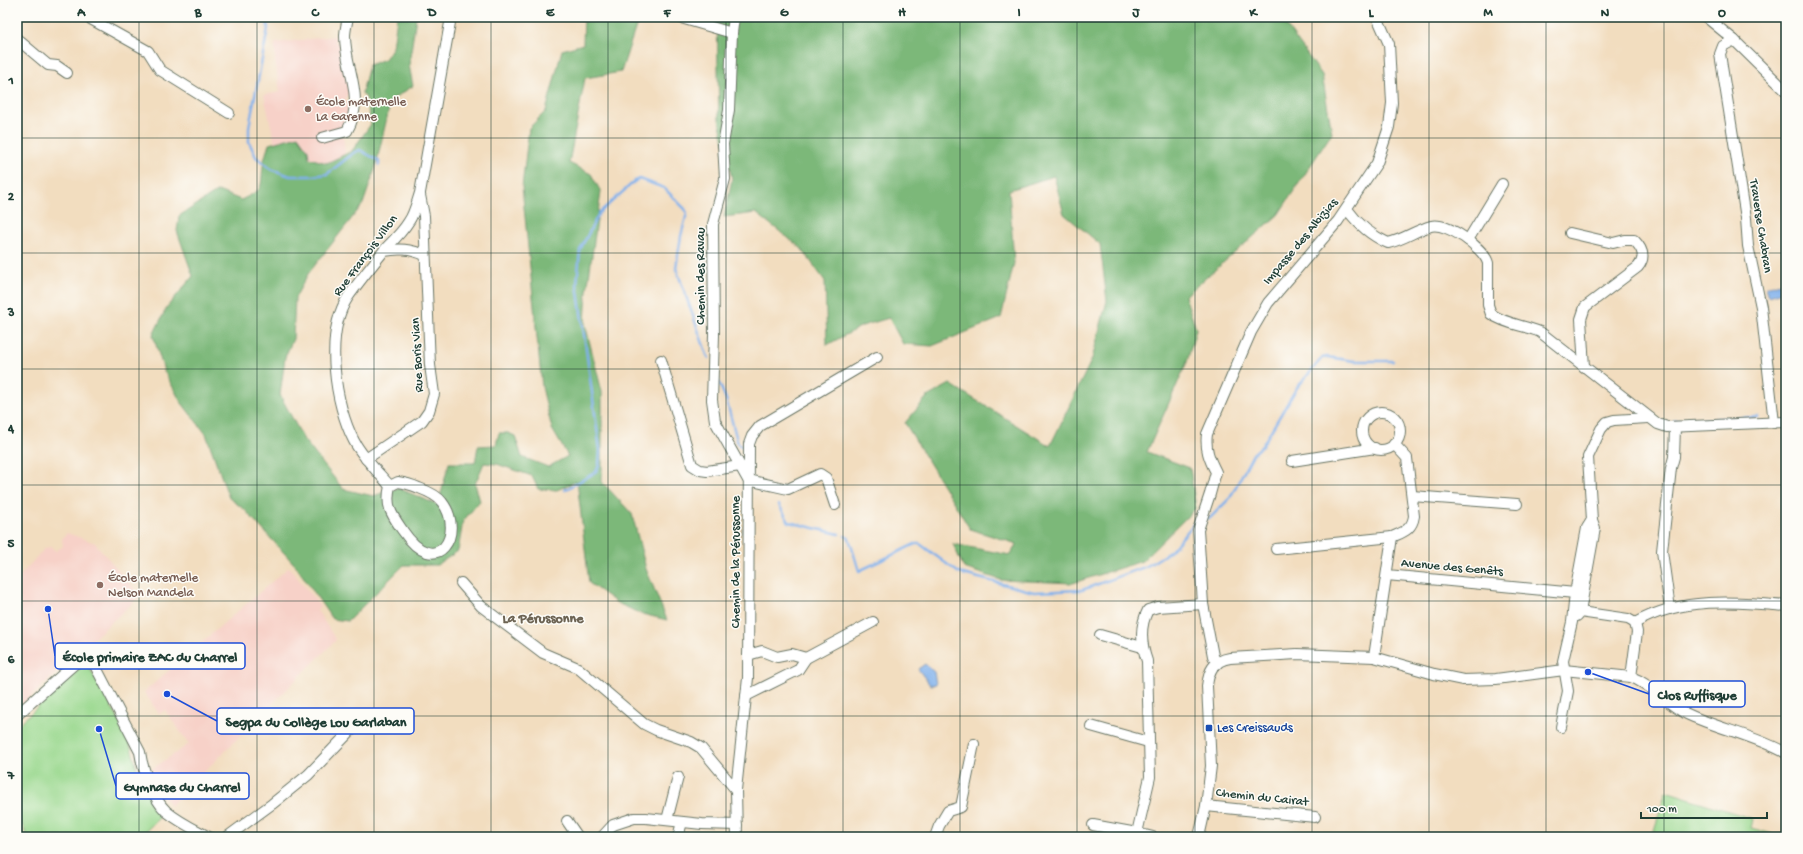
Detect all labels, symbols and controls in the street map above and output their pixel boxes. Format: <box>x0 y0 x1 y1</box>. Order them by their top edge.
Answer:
text: A <box>76 6 86 21</box>
text: B <box>194 6 203 21</box>
text: C <box>310 6 320 21</box>
text: D <box>427 6 437 21</box>
text: E <box>546 6 555 21</box>
text: F <box>663 6 672 21</box>
text: G <box>780 6 789 21</box>
text: H <box>898 6 906 21</box>
text: I <box>1017 6 1021 21</box>
text: J <box>1132 6 1141 21</box>
text: K <box>1248 6 1258 21</box>
text: L <box>1369 6 1375 21</box>
text: M <box>1483 6 1493 21</box>
text: N <box>1601 6 1610 21</box>
text: O <box>1718 6 1726 21</box>
text: 1 <box>7 74 14 89</box>
place label: École maternelle La Garenne <box>316 94 407 125</box>
marker: École maternelle La Garenne <box>303 104 313 114</box>
street label: Traverse Chabran <box>1745 177 1775 275</box>
text: 2 <box>8 190 15 205</box>
street label: Impasse des Albizias <box>1260 195 1342 288</box>
street label: Rue François Villon <box>331 212 402 300</box>
street label: Chemin des Ravau <box>694 227 709 325</box>
text: 3 <box>7 306 15 321</box>
street label: Rue Boris Vian <box>409 316 427 393</box>
text: 4 <box>7 422 15 437</box>
street label: Chemin de la Pérussonne <box>729 495 744 628</box>
text: 5 <box>8 537 15 552</box>
street label: Avenue des Genêts <box>1400 556 1505 580</box>
place label: École maternelle Nelson Mandela <box>108 570 199 601</box>
marker: École maternelle Nelson Mandela <box>95 580 105 590</box>
district label: La Pérussonne <box>503 611 584 628</box>
callout: École primaire ZAC du Charrel <box>55 643 245 669</box>
text: École primaire ZAC du Charrel <box>63 650 237 667</box>
text: 6 <box>8 653 15 668</box>
callout: Clos Ruffisque <box>1649 681 1745 707</box>
text: Clos Ruffisque <box>1656 688 1737 705</box>
callout: Segpa du Collège Lou Garlaban <box>217 708 414 734</box>
text: Segpa du Collège Lou Garlaban <box>225 715 407 732</box>
place label: Les Creissauds <box>1217 721 1294 736</box>
marker: Les Creissauds <box>1204 723 1214 733</box>
text: 7 <box>7 769 16 784</box>
callout: Gymnase du Charrel <box>116 773 249 799</box>
text: Gymnase du Charrel <box>124 780 240 797</box>
street label: Chemin du Cairat <box>1215 786 1311 810</box>
scale bar <box>1641 794 1767 820</box>
text: 100 m <box>1646 803 1677 817</box>

